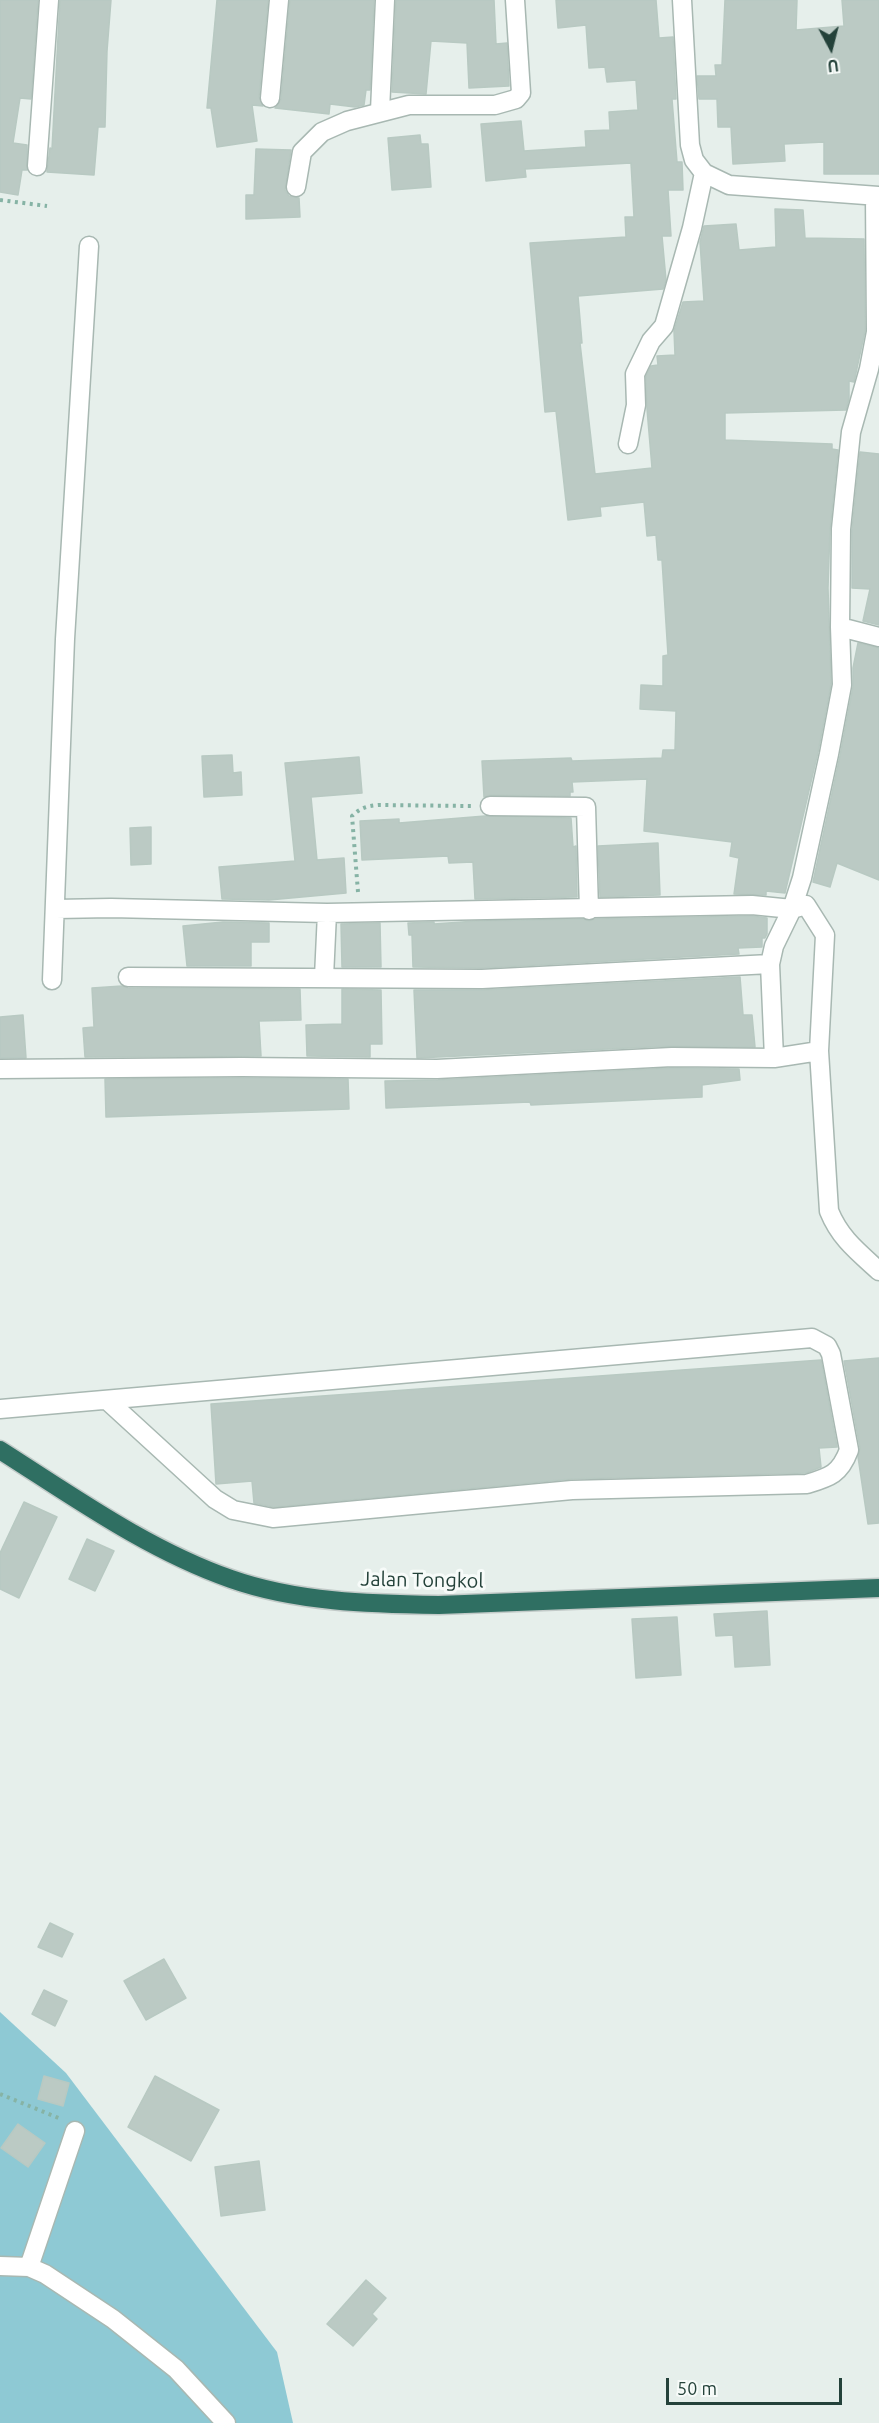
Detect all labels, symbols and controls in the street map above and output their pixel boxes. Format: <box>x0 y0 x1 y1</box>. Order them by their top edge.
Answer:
north arrow <box>801 18 861 78</box>
text: U <box>827 56 840 75</box>
street label: Jalan Tongkol <box>360 1567 484 1593</box>
scale bar <box>669 2366 844 2404</box>
text: 50 m <box>677 2378 717 2398</box>

